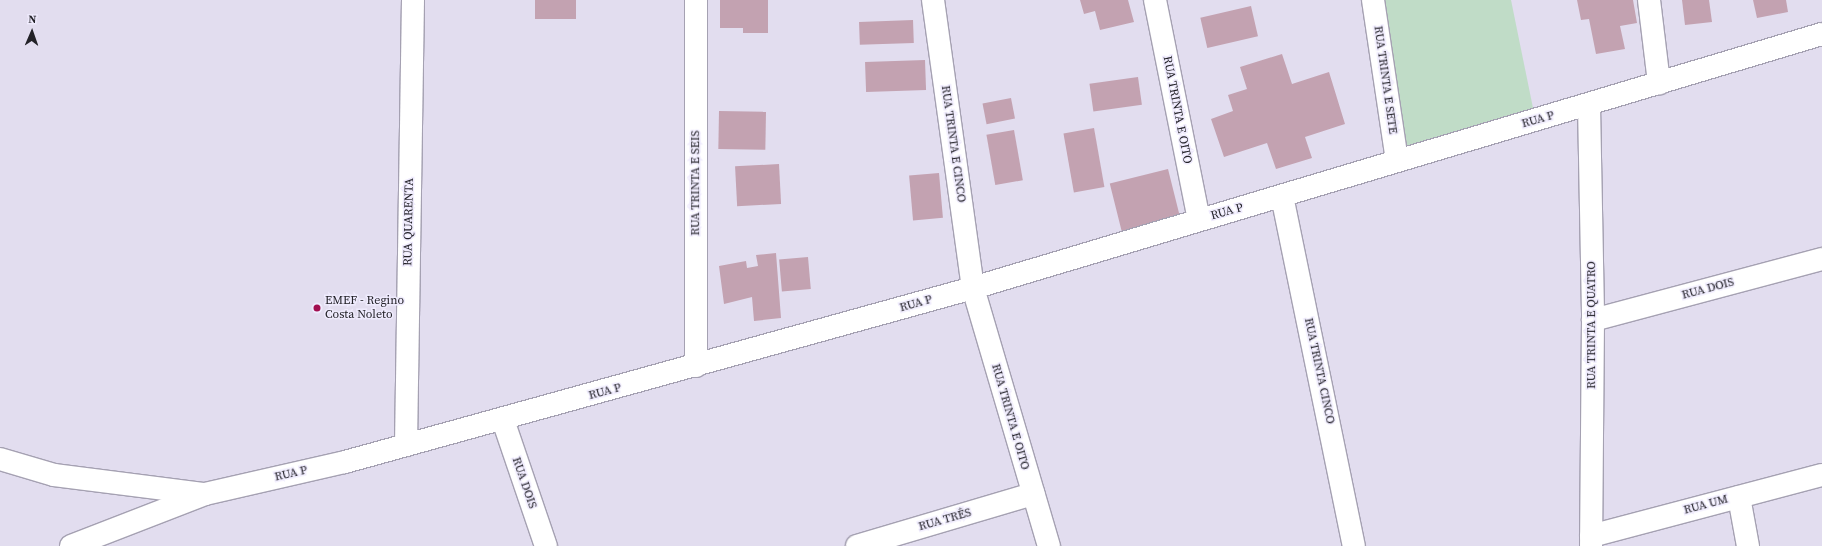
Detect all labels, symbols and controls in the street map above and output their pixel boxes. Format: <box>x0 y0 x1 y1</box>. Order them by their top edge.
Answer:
north arrow <box>12 12 52 52</box>
text: N <box>28 12 37 27</box>
street label: RUA TRINTA E SETE <box>1370 25 1400 135</box>
street label: RUA TRINTA E OITO <box>1159 55 1195 165</box>
street label: RUA TRINTA E CINCO <box>938 84 968 204</box>
street label: RUA P <box>1520 109 1556 131</box>
street label: RUA TRINTA E SEIS <box>689 130 703 236</box>
street label: RUA QUARENTA <box>401 178 417 266</box>
street label: RUA P <box>1209 201 1245 223</box>
street label: RUA TRINTA E QUATRO <box>1585 261 1599 389</box>
street label: RUA DOIS <box>1680 275 1736 303</box>
street label: RUA P <box>898 293 934 315</box>
place label: EMEF - Regino Costa Noleto <box>325 294 404 322</box>
marker: EMEF - Regino Costa Noleto <box>312 303 322 313</box>
street label: RUA TRINTA CINCO <box>1301 317 1337 425</box>
street label: RUA TRINTA E OITO <box>988 362 1032 472</box>
street label: RUA P <box>587 381 623 403</box>
street label: RUA DOIS <box>508 455 540 511</box>
street label: RUA P <box>273 463 309 485</box>
street label: RUA UM <box>1682 492 1730 518</box>
street label: RUA TRÊS <box>917 506 973 534</box>

